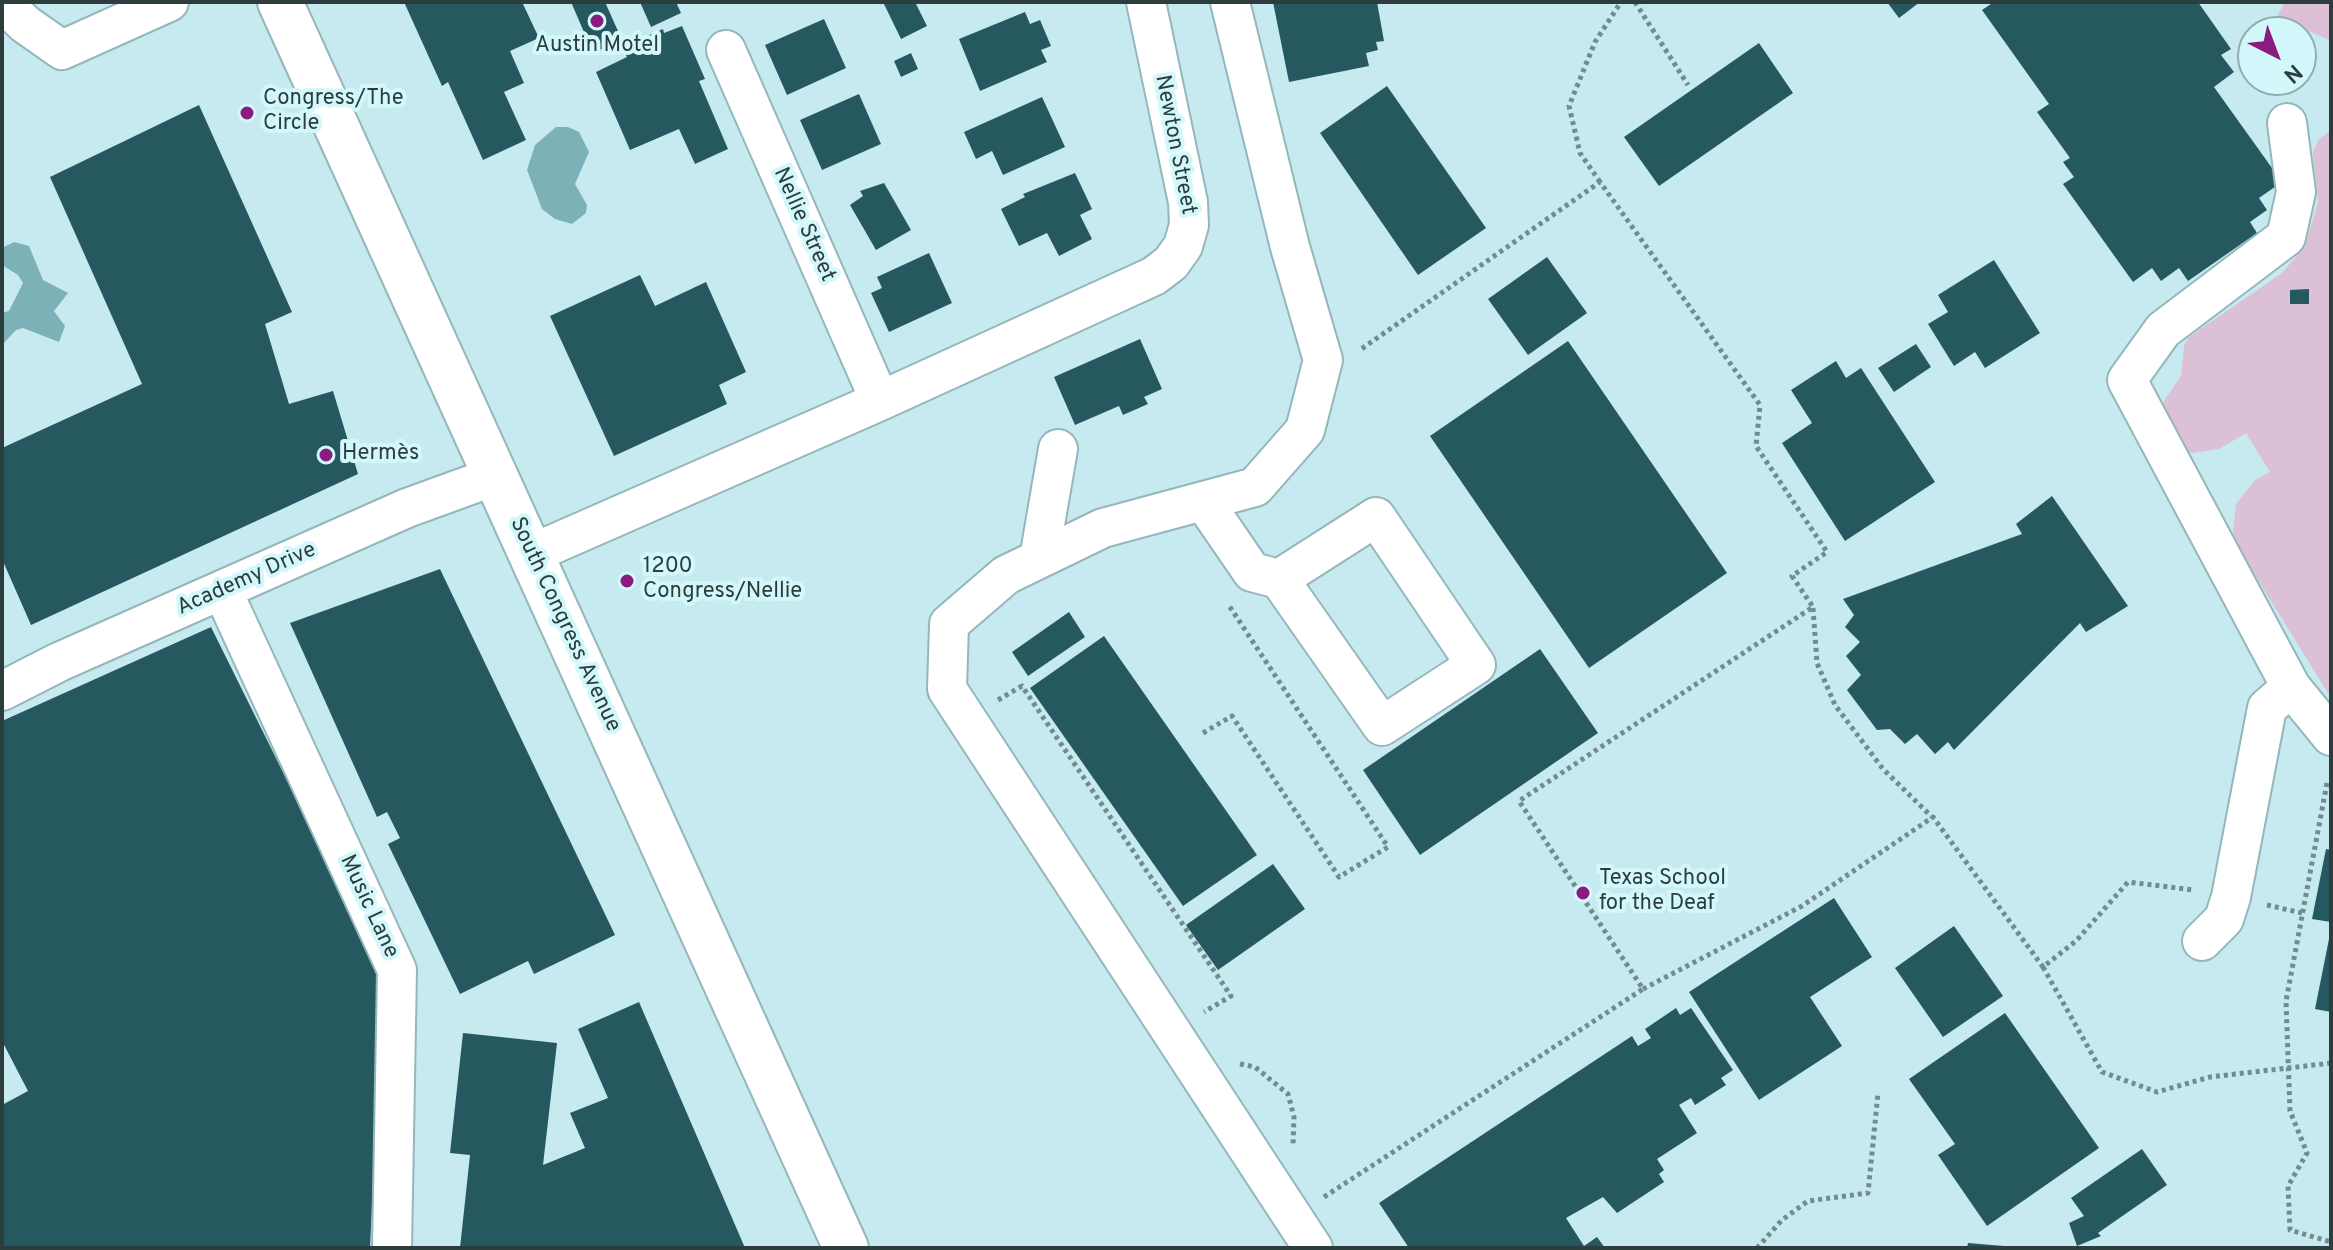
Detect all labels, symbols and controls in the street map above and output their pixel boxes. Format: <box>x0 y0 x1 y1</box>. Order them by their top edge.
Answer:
marker: Austin Motel <box>588 12 606 30</box>
north arrow <box>2237 16 2317 96</box>
place label: Austin Motel <box>535 34 659 60</box>
text: N <box>2277 57 2307 88</box>
street label: Newton Street <box>1148 73 1200 217</box>
place label: Congress/The Circle <box>263 87 404 138</box>
marker: Congress/The Circle <box>238 104 256 122</box>
street label: Nellie Street <box>766 164 840 286</box>
place label: Hermès <box>342 442 419 468</box>
marker: Hermès <box>317 446 335 464</box>
street label: South Congress Avenue <box>503 514 625 736</box>
street label: Academy Drive <box>173 538 321 622</box>
place label: 1200 Congress/Nellie <box>643 555 802 606</box>
marker: 1200 Congress/Nellie <box>618 572 636 590</box>
street label: Music Lane <box>333 851 403 963</box>
place label: Texas School for the Deaf <box>1599 867 1726 918</box>
marker: Texas School for the Deaf <box>1574 884 1592 902</box>

